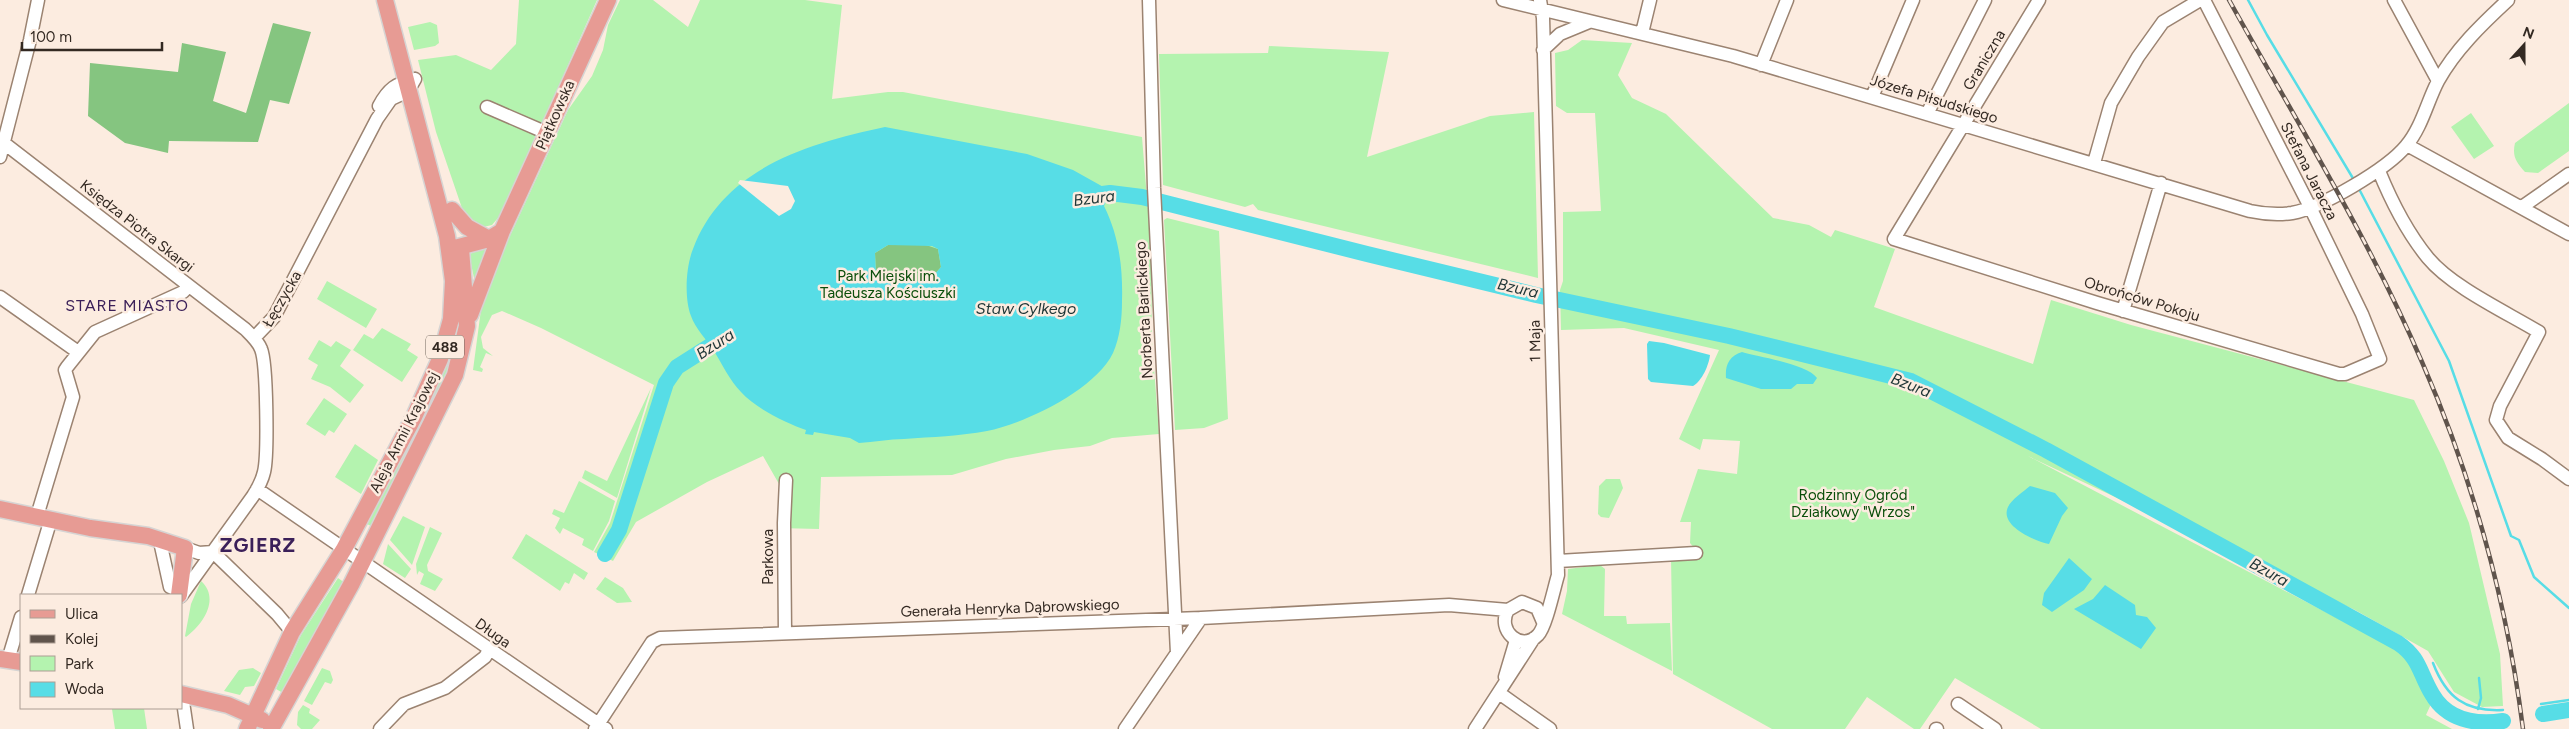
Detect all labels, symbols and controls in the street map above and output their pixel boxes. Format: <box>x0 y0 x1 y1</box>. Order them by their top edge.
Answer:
scale bar <box>22 20 162 52</box>
north arrow <box>2499 20 2549 70</box>
text: N <box>2520 23 2537 43</box>
street label: Graniczna <box>1959 26 2009 94</box>
text: 100 m <box>30 28 72 46</box>
street label: Józefa Piłsudskiego <box>1868 71 2000 127</box>
street label: Piątkowska <box>532 77 578 153</box>
street label: Stefana Jaracza <box>2277 119 2341 223</box>
street label: Księdza Piotra Skargi <box>76 176 198 276</box>
water label: Bzura <box>1072 186 1116 210</box>
street label: Norberta Barlickiego <box>1131 241 1157 379</box>
park label: Park Miejski im. Tadeusza Kościuszki <box>820 267 956 302</box>
street label: Łęczycka <box>259 268 305 330</box>
street label: Obrońców Pokoju <box>2082 273 2202 325</box>
water label: Bzura <box>1496 274 1540 302</box>
district label: STARE MIASTO <box>65 296 189 315</box>
water label: Staw Cylkego <box>976 299 1076 318</box>
street label: 1 Maja <box>1526 320 1544 362</box>
water label: Bzura <box>692 325 738 363</box>
road number: 488 <box>426 336 464 358</box>
street label: Aleja Armii Krajowej <box>366 368 442 496</box>
water label: Bzura <box>1888 369 1934 401</box>
park label: Rodzinny Ogród Działkowy "Wrzos" <box>1791 486 1915 521</box>
street label: Parkowa <box>759 529 777 585</box>
district label: ZGIERZ <box>220 533 296 557</box>
water label: Bzura <box>2246 554 2292 590</box>
legend <box>20 594 182 709</box>
street label: Generała Henryka Dąbrowskiego <box>900 595 1120 621</box>
text: Ulica <box>65 605 98 623</box>
street label: Długa <box>472 614 514 652</box>
text: Kolej <box>65 630 98 648</box>
text: Park <box>65 655 94 673</box>
text: Woda <box>65 680 104 698</box>

